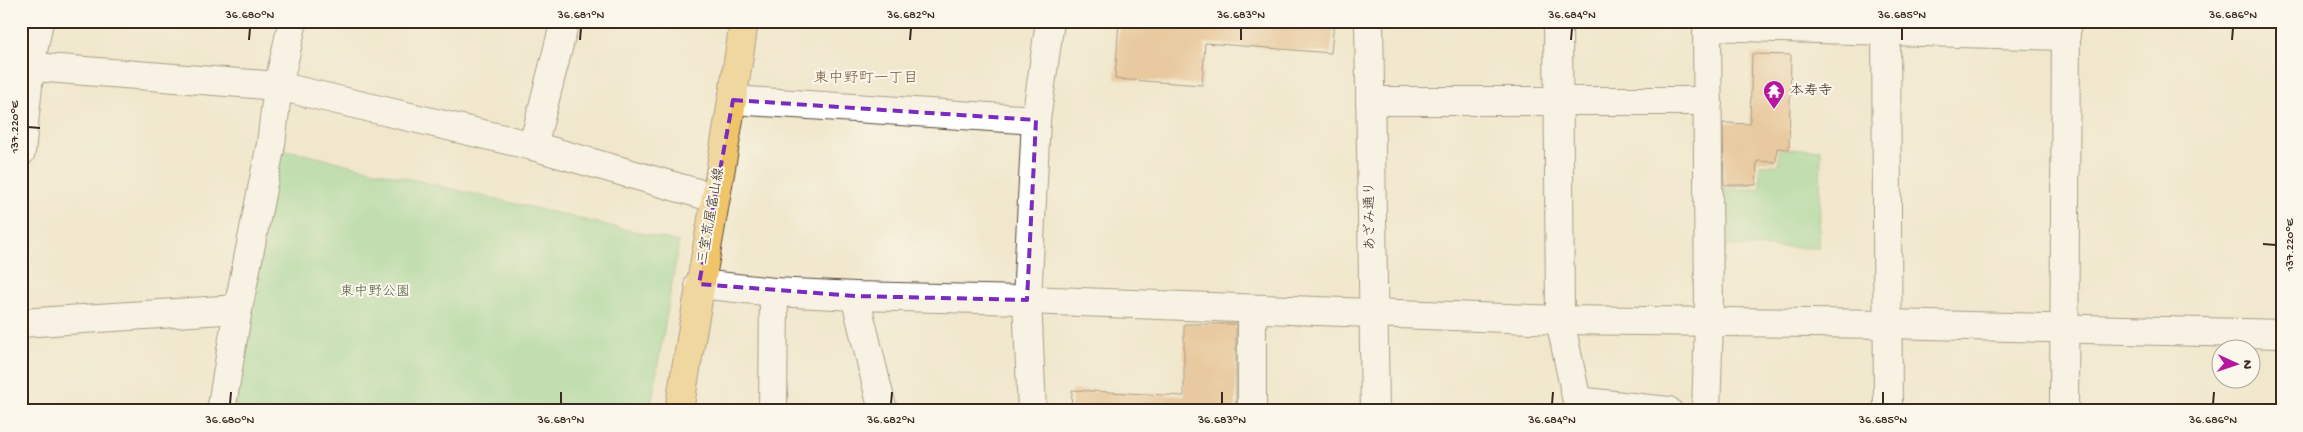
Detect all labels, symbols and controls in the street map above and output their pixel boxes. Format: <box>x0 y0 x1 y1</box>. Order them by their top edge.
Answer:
text: 36.680°N <box>225 9 275 23</box>
text: 36.681°N <box>557 9 605 23</box>
text: 36.682°N <box>886 9 935 23</box>
text: 36.683°N <box>1216 9 1265 23</box>
text: 36.684°N <box>1547 9 1596 23</box>
text: 36.685°N <box>1877 9 1926 23</box>
text: 36.686°N <box>2208 9 2257 23</box>
district label: 東中野町一丁目 <box>813 69 919 88</box>
temple icon: 本寿寺 <box>1762 79 1786 110</box>
place label: 本寿寺 <box>1790 83 1832 100</box>
text: 137.220°E <box>9 100 23 154</box>
street label: 三室荒屋富山線 <box>695 166 729 266</box>
street label: あざみ通り <box>1362 181 1380 251</box>
text: 137.220°E <box>2284 218 2298 272</box>
park label: 東中野公園 <box>340 284 410 301</box>
north arrow <box>2210 340 2260 390</box>
text: N <box>2238 360 2255 370</box>
text: 36.680°N <box>205 414 255 428</box>
text: 36.681°N <box>537 414 585 428</box>
text: 36.682°N <box>866 414 915 428</box>
text: 36.683°N <box>1197 414 1246 428</box>
text: 36.684°N <box>1527 414 1576 428</box>
text: 36.685°N <box>1858 414 1907 428</box>
text: 36.686°N <box>2188 414 2237 428</box>

